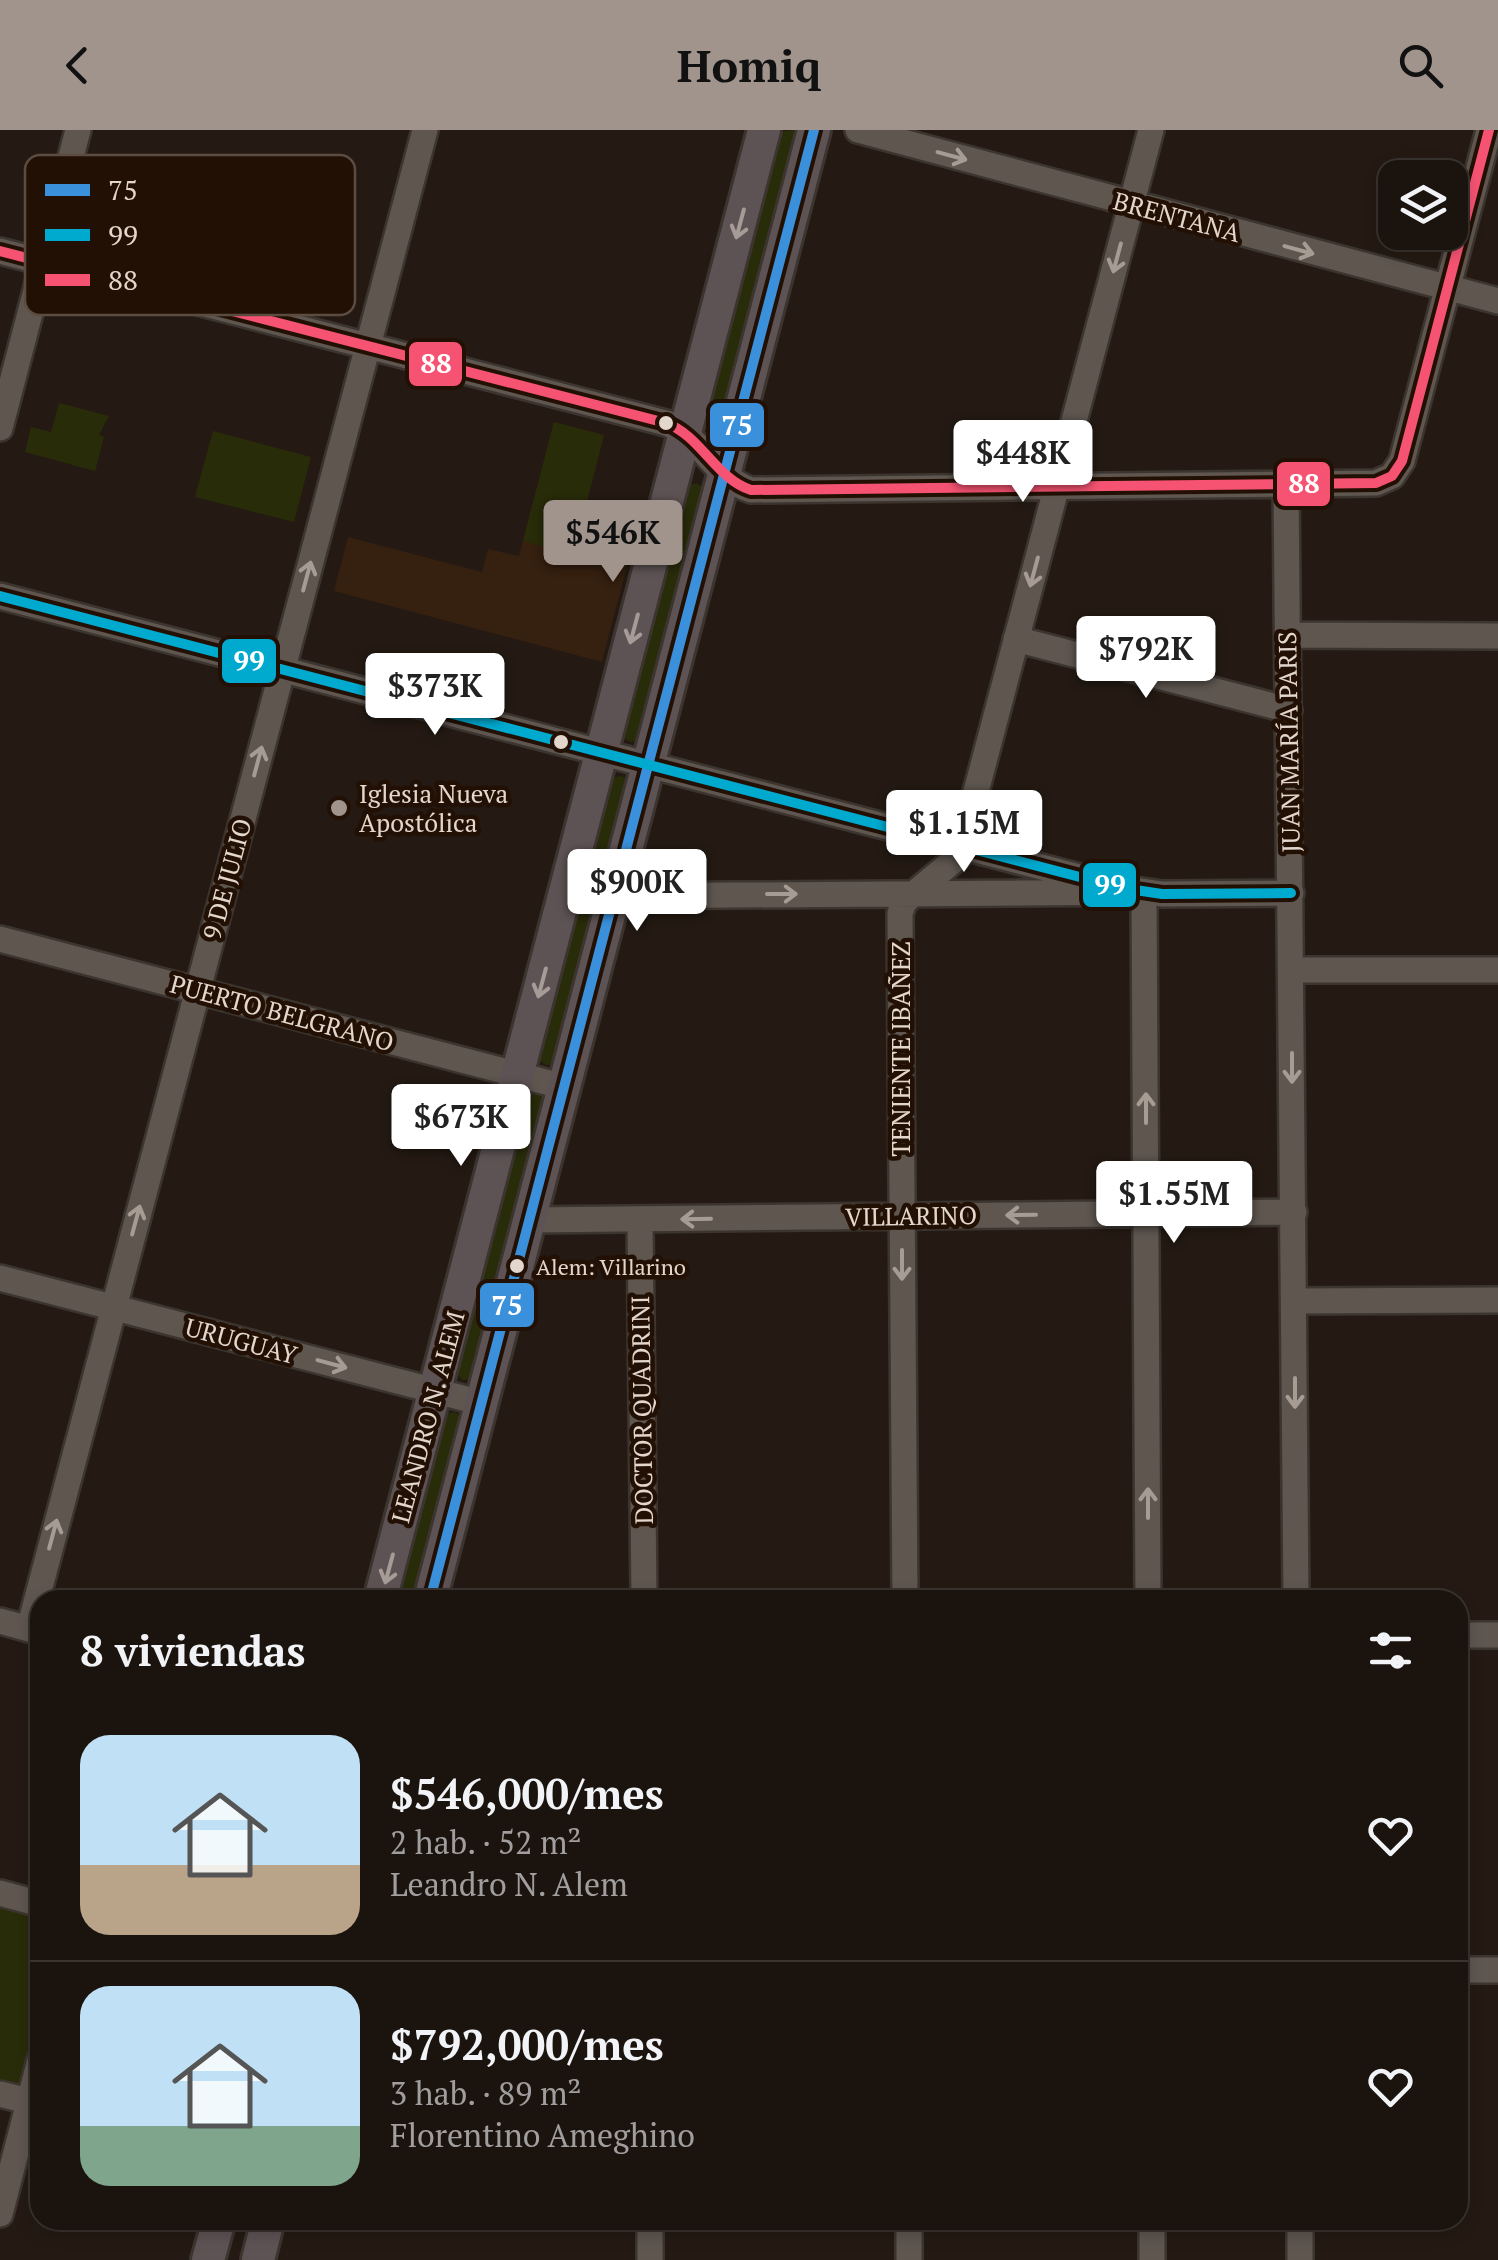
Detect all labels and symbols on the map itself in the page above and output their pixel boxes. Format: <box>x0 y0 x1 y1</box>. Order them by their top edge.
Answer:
one-way arrow <box>936 148 967 166</box>
legend <box>25 155 355 315</box>
text: 75 <box>108 171 138 208</box>
street label: BRENTANA <box>1110 184 1245 250</box>
one-way arrow <box>729 208 748 239</box>
text: 99 <box>108 216 138 253</box>
one-way arrow <box>1283 241 1314 260</box>
one-way arrow <box>1107 242 1126 273</box>
text: 88 <box>108 261 138 298</box>
line badge: 88 <box>407 340 464 388</box>
text: 88 <box>420 344 452 381</box>
line badge: 75 <box>708 401 766 449</box>
text: 75 <box>721 406 753 443</box>
unlabelled marker <box>656 413 676 433</box>
pin: $448K <box>953 420 1093 505</box>
line badge: 88 <box>1275 460 1332 508</box>
text: 88 <box>1288 464 1320 501</box>
pin: $546K <box>543 500 683 585</box>
one-way arrow <box>1023 556 1042 587</box>
one-way arrow <box>298 561 317 592</box>
one-way arrow <box>624 612 642 644</box>
pin: $792K <box>1076 616 1216 701</box>
street label: JUAN MARÍA PARIS <box>1270 631 1307 853</box>
line badge: 99 <box>220 637 278 685</box>
text: 99 <box>233 641 265 678</box>
pin: $373K <box>365 653 505 738</box>
unlabelled marker <box>551 732 571 752</box>
one-way arrow <box>249 746 268 777</box>
place label: Iglesia Nueva Apostólica <box>359 777 509 839</box>
pin: $1.15M <box>883 790 1045 875</box>
marker: Iglesia Nueva Apostólica <box>328 797 350 819</box>
street label: 9 DE JULIO <box>195 815 259 943</box>
pin: $900K <box>567 849 707 934</box>
line badge: 99 <box>1081 861 1138 909</box>
text: 99 <box>1094 865 1126 902</box>
one-way arrow <box>765 885 797 904</box>
street label: TENIENTE IBAÑEZ <box>884 941 917 1157</box>
street label: PUERTO BELGRANO <box>167 967 398 1058</box>
one-way arrow <box>531 967 550 998</box>
one-way arrow <box>1283 1051 1302 1083</box>
pin: $673K <box>391 1084 531 1169</box>
one-way arrow <box>1136 1092 1155 1124</box>
pin: $1.55M <box>1093 1161 1255 1246</box>
street label: VILLARINO <box>845 1198 977 1233</box>
one-way arrow <box>128 1205 147 1236</box>
one-way arrow <box>1006 1206 1038 1224</box>
one-way arrow <box>681 1209 713 1228</box>
one-way arrow <box>892 1248 912 1281</box>
place label: Alem: Villarino <box>536 1252 686 1281</box>
marker: Alem: Villarino <box>507 1256 527 1276</box>
line badge: 75 <box>478 1281 536 1329</box>
text: 75 <box>491 1286 523 1323</box>
street label: DOCTOR QUADRINI <box>623 1295 660 1525</box>
street label: LEANDRO N. ALEM <box>383 1307 472 1526</box>
street label: URUGUAY <box>182 1310 302 1371</box>
one-way arrow <box>315 1356 347 1375</box>
one-way arrow <box>1286 1376 1304 1408</box>
one-way arrow <box>1138 1487 1158 1520</box>
one-way arrow <box>45 1519 64 1550</box>
one-way arrow <box>378 1553 397 1584</box>

